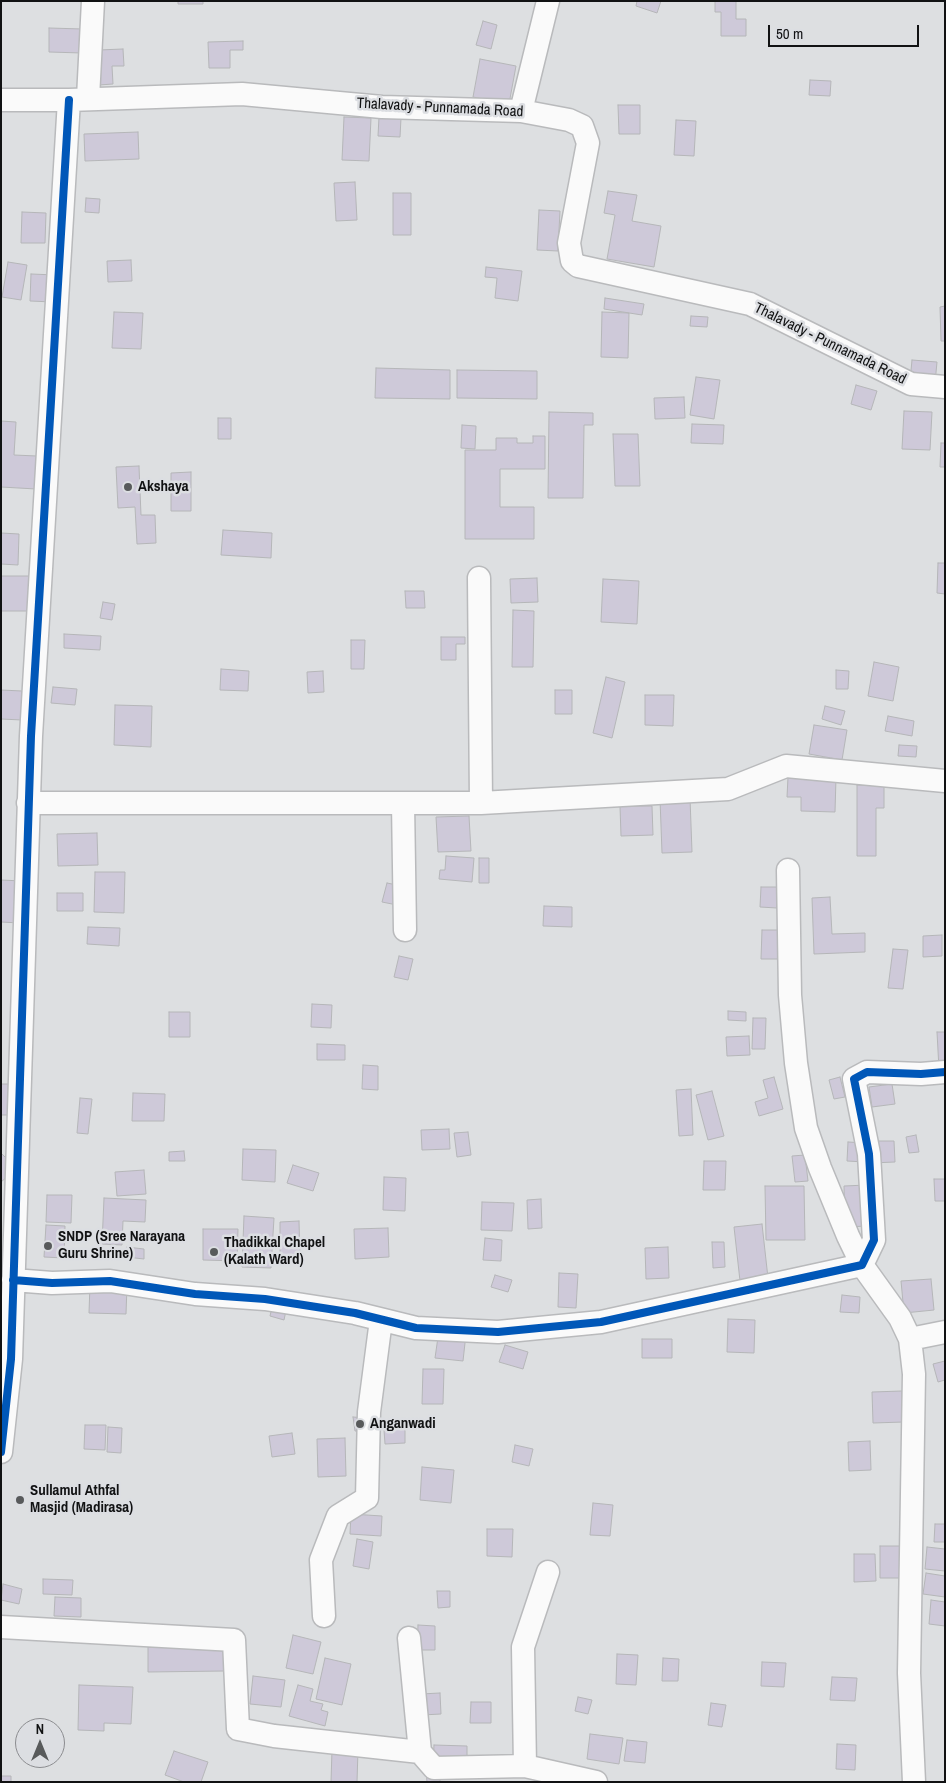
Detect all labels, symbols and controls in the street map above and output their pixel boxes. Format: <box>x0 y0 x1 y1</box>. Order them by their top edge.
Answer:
scale bar <box>771 15 922 47</box>
text: 50 m <box>776 23 803 44</box>
street label: Thalavady - Punnamada Road <box>356 95 524 121</box>
street label: Thalavady - Punnamada Road <box>751 299 909 389</box>
place label: Akshaya <box>138 478 189 496</box>
marker: Akshaya <box>122 481 134 493</box>
place label: SNDP (Sree Narayana Guru Shrine) <box>58 1228 185 1263</box>
place label: Thadikkal Chapel (Kalath Ward) <box>224 1234 325 1269</box>
marker: SNDP (Sree Narayana Guru Shrine) <box>42 1240 54 1252</box>
marker: Thadikkal Chapel (Kalath Ward) <box>208 1246 220 1258</box>
place label: Anganwadi <box>370 1415 436 1433</box>
marker: Anganwadi <box>354 1418 366 1430</box>
place label: Sullamul Athfal Masjid (Madirasa) <box>30 1482 133 1517</box>
marker: Sullamul Athfal Masjid (Madirasa) <box>14 1494 26 1506</box>
north arrow <box>15 1718 65 1768</box>
text: N <box>36 1720 44 1738</box>

